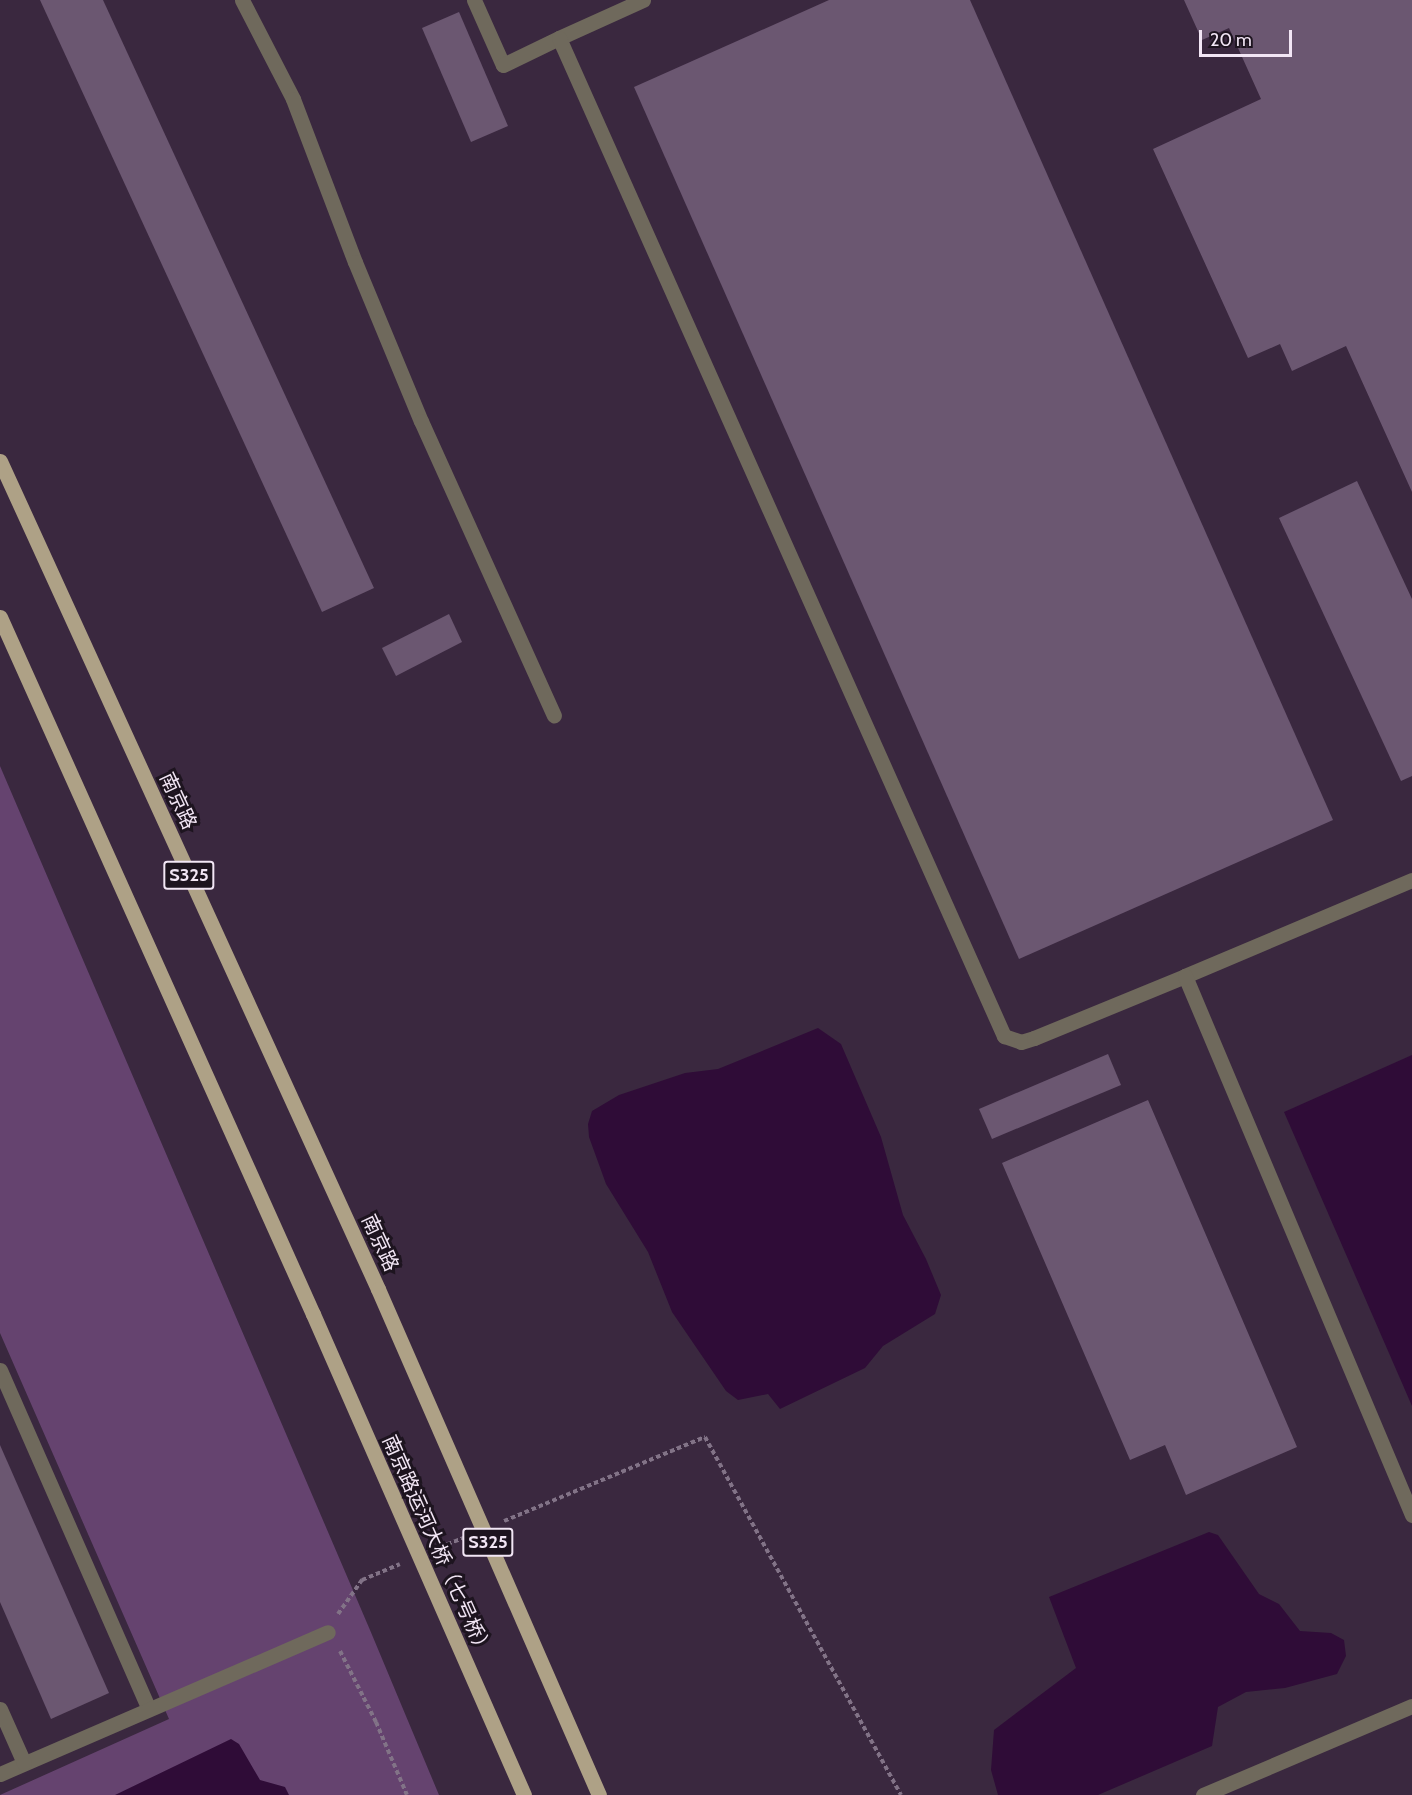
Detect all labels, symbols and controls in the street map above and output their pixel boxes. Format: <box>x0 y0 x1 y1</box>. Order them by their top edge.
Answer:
scale bar <box>1202 18 1295 56</box>
text: 20 m <box>1210 29 1252 51</box>
street label: 南京路 <box>154 769 202 833</box>
road number: S325 <box>162 860 216 890</box>
street label: 南京路 <box>356 1211 404 1275</box>
street label: 南京路运河大桥（七号桥） <box>377 1431 497 1661</box>
road number: S325 <box>461 1527 515 1557</box>

